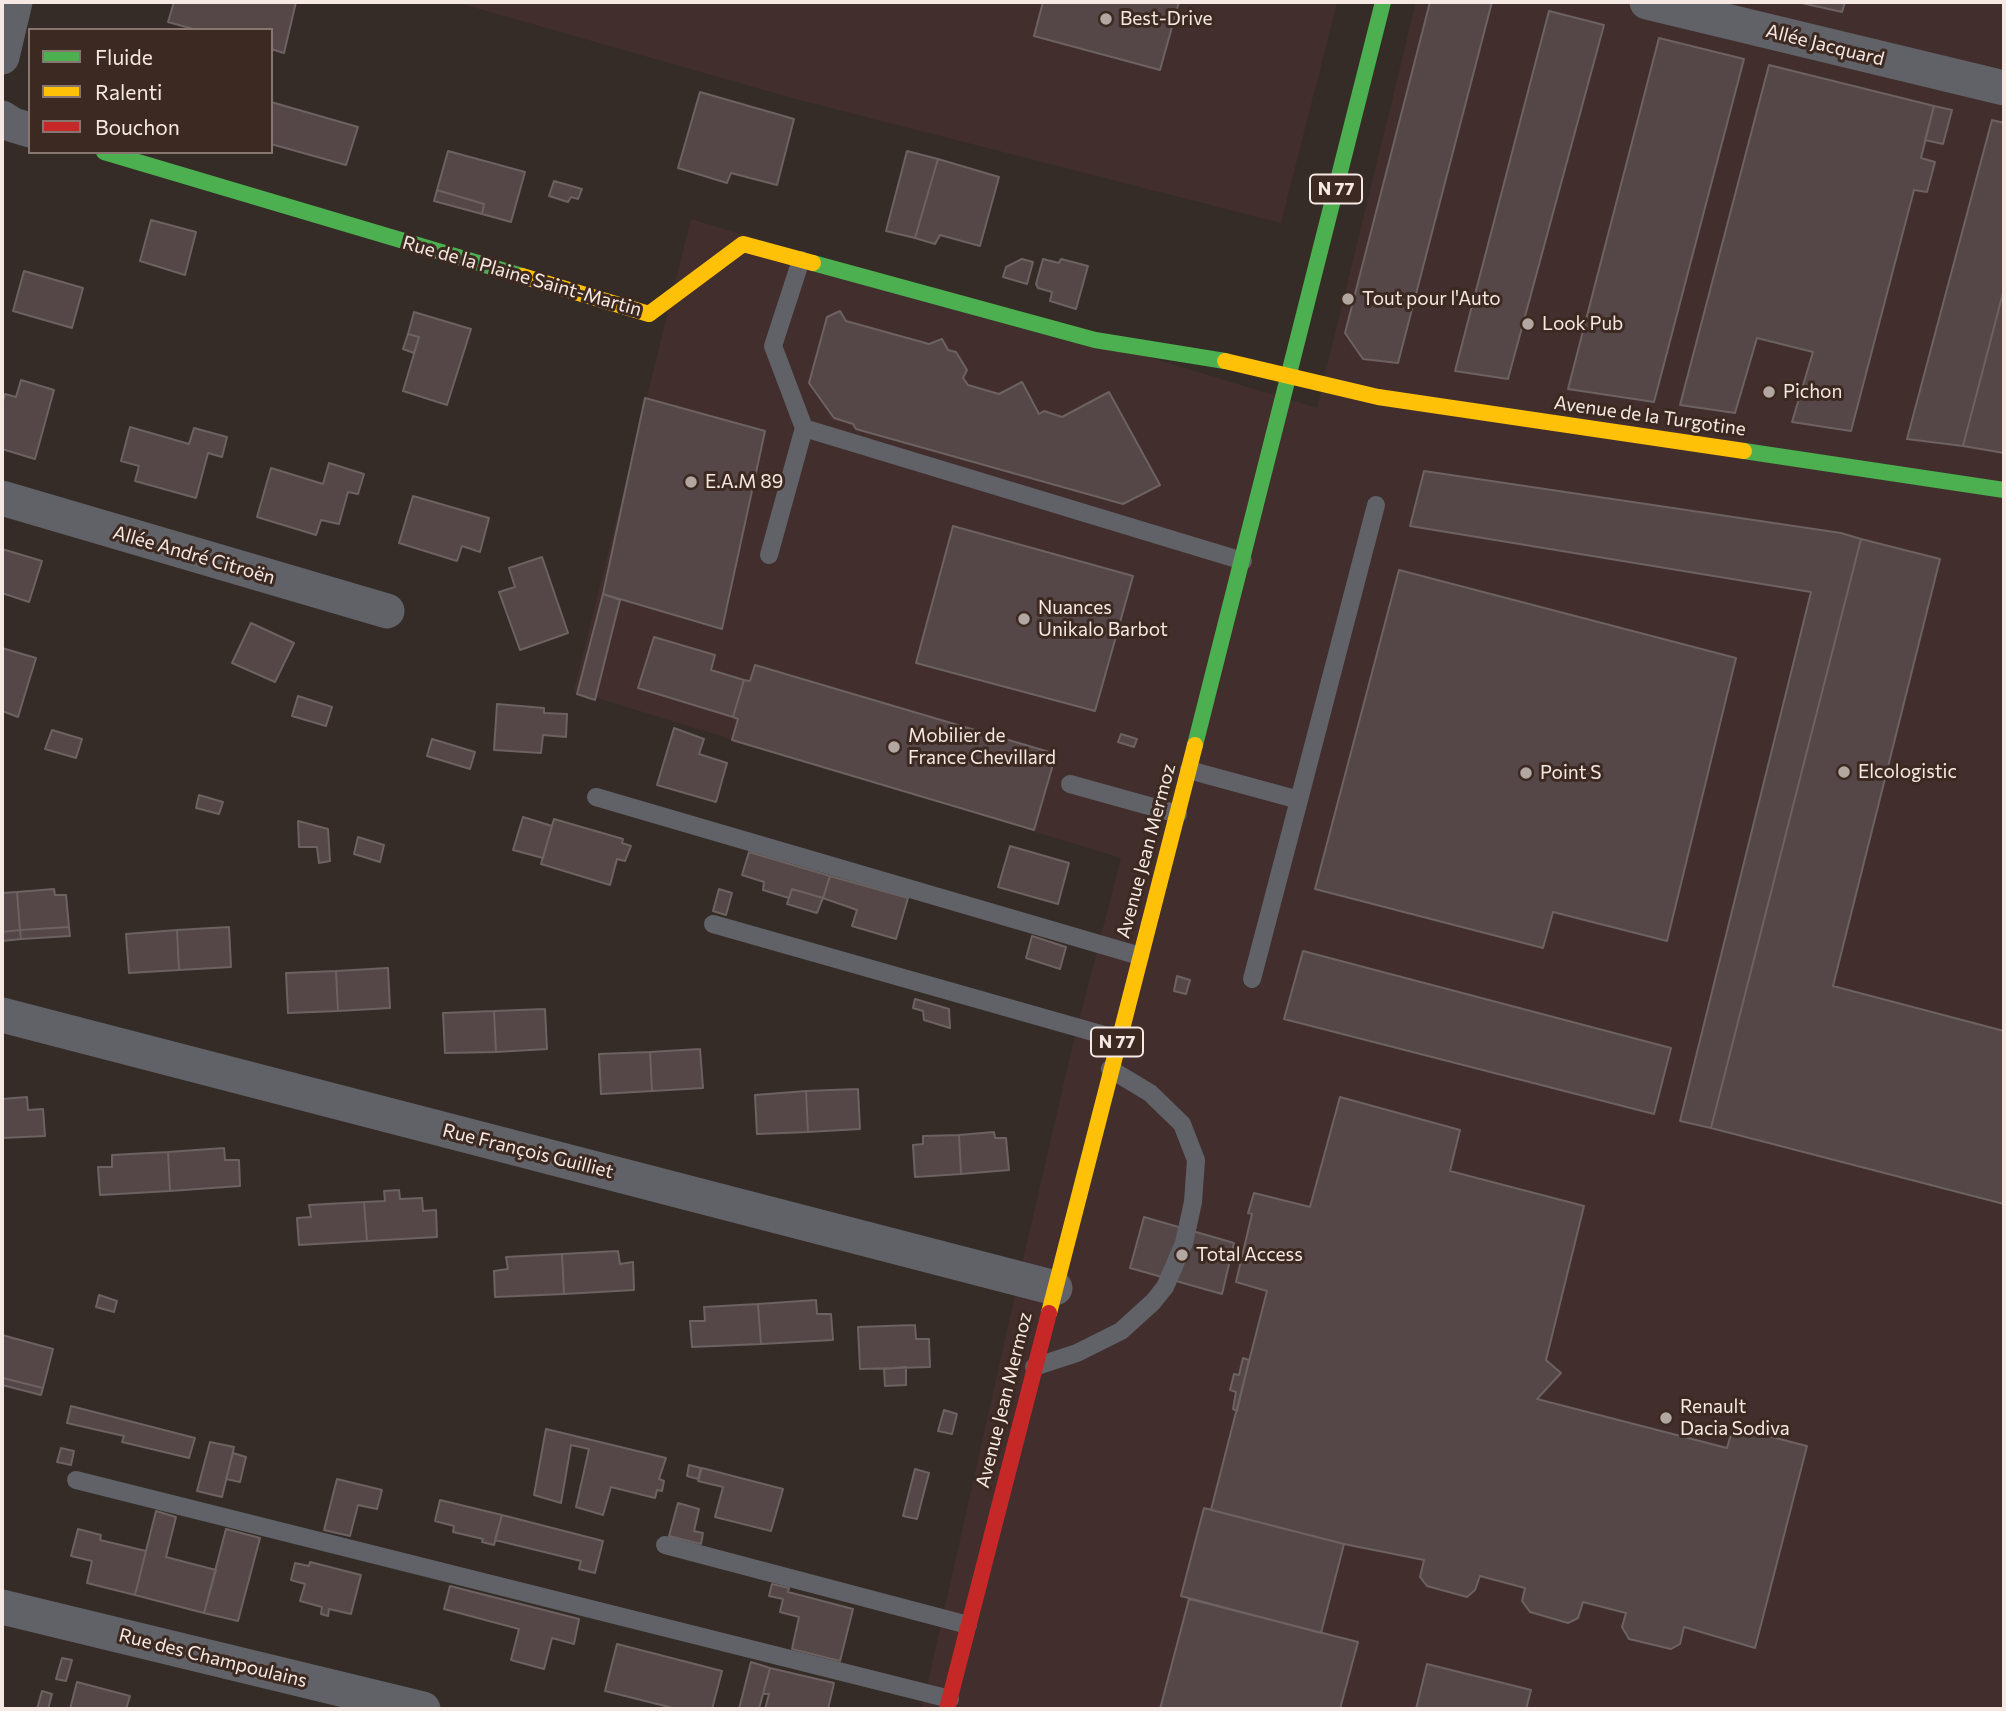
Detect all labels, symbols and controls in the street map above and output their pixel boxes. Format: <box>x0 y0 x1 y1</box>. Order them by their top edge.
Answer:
place label: Best-Drive <box>1120 8 1213 30</box>
marker: Best-Drive <box>1098 11 1114 27</box>
street label: Allée Jacquard <box>1763 19 1887 71</box>
legend <box>28 28 273 154</box>
text: Fluide <box>95 44 153 69</box>
text: Ralenti <box>95 79 162 104</box>
text: Bouchon <box>95 114 180 139</box>
road number: N 77 <box>1310 174 1362 204</box>
street label: Rue de la Plaine Saint-Martin <box>400 231 644 321</box>
place label: Tout pour l'Auto <box>1362 288 1501 310</box>
marker: Tout pour l'Auto <box>1340 291 1356 307</box>
place label: Look Pub <box>1542 313 1623 335</box>
marker: Look Pub <box>1520 316 1536 332</box>
place label: Pichon <box>1783 381 1842 403</box>
marker: Pichon <box>1761 384 1777 400</box>
street label: Avenue de la Turgotine <box>1553 391 1747 441</box>
place label: E.A.M 89 <box>705 471 783 493</box>
marker: E.A.M 89 <box>683 474 699 490</box>
street label: Allée André Citroën <box>110 521 278 589</box>
place label: Nuances Unikalo Barbot <box>1038 597 1168 641</box>
marker: Nuances Unikalo Barbot <box>1016 611 1032 627</box>
place label: Mobilier de France Chevillard <box>908 725 1056 769</box>
marker: Mobilier de France Chevillard <box>886 739 902 755</box>
street label: Avenue Jean Mermoz <box>1112 761 1180 941</box>
place label: Elcologistic <box>1858 761 1957 783</box>
place label: Point S <box>1540 762 1601 784</box>
marker: Elcologistic <box>1836 764 1852 780</box>
marker: Point S <box>1518 765 1534 781</box>
road number: N 77 <box>1091 1028 1143 1056</box>
street label: Rue François Guilliet <box>440 1119 616 1183</box>
place label: Total Access <box>1196 1244 1303 1266</box>
marker: Total Access <box>1174 1247 1190 1263</box>
street label: Avenue Jean Mermoz <box>971 1310 1037 1490</box>
place label: Renault Dacia Sodiva <box>1680 1396 1790 1440</box>
marker: Renault Dacia Sodiva <box>1658 1410 1674 1426</box>
street label: Rue des Champoulains <box>117 1624 309 1692</box>

